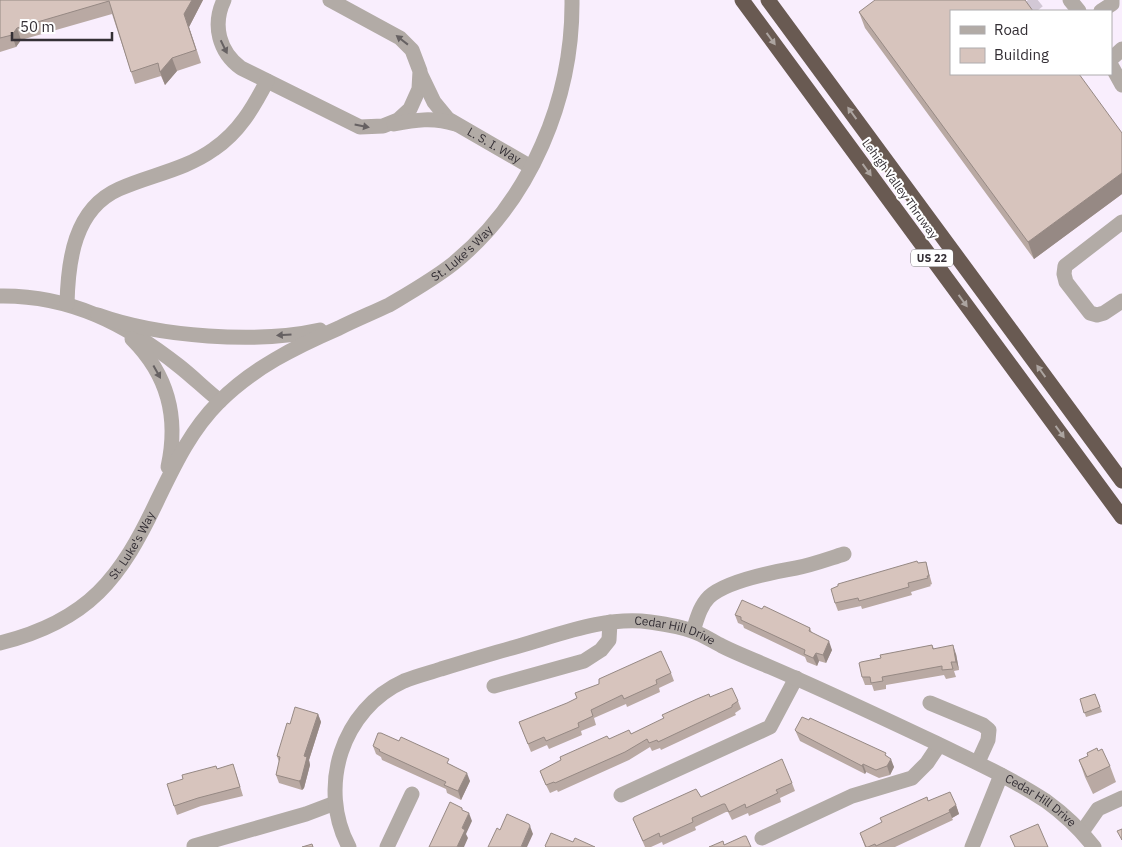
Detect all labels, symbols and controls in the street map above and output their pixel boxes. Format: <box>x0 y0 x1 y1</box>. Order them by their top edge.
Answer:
scale bar <box>12 10 112 42</box>
legend <box>950 10 1112 75</box>
text: 50 m <box>20 17 55 36</box>
text: Road <box>994 20 1029 39</box>
one-way arrow <box>766 32 776 46</box>
one-way arrow <box>396 35 409 46</box>
one-way arrow <box>220 40 228 54</box>
text: Building <box>994 45 1049 64</box>
one-way arrow <box>847 106 857 120</box>
one-way arrow <box>354 123 370 131</box>
street label: L. S. I. Way <box>465 124 524 166</box>
street label: Lehigh Valley Thruway <box>859 136 942 242</box>
one-way arrow <box>862 163 872 177</box>
street label: St. Luke's Way <box>428 222 495 284</box>
road number: US 22 <box>911 250 953 266</box>
one-way arrow <box>958 294 969 307</box>
one-way arrow <box>275 332 291 340</box>
one-way arrow <box>1036 364 1046 378</box>
one-way arrow <box>153 366 162 379</box>
one-way arrow <box>1054 425 1065 438</box>
street label: St. Luke's Way <box>105 509 158 582</box>
street label: Cedar Hill Drive <box>634 613 719 648</box>
street label: Cedar Hill Drive <box>1002 770 1080 830</box>

